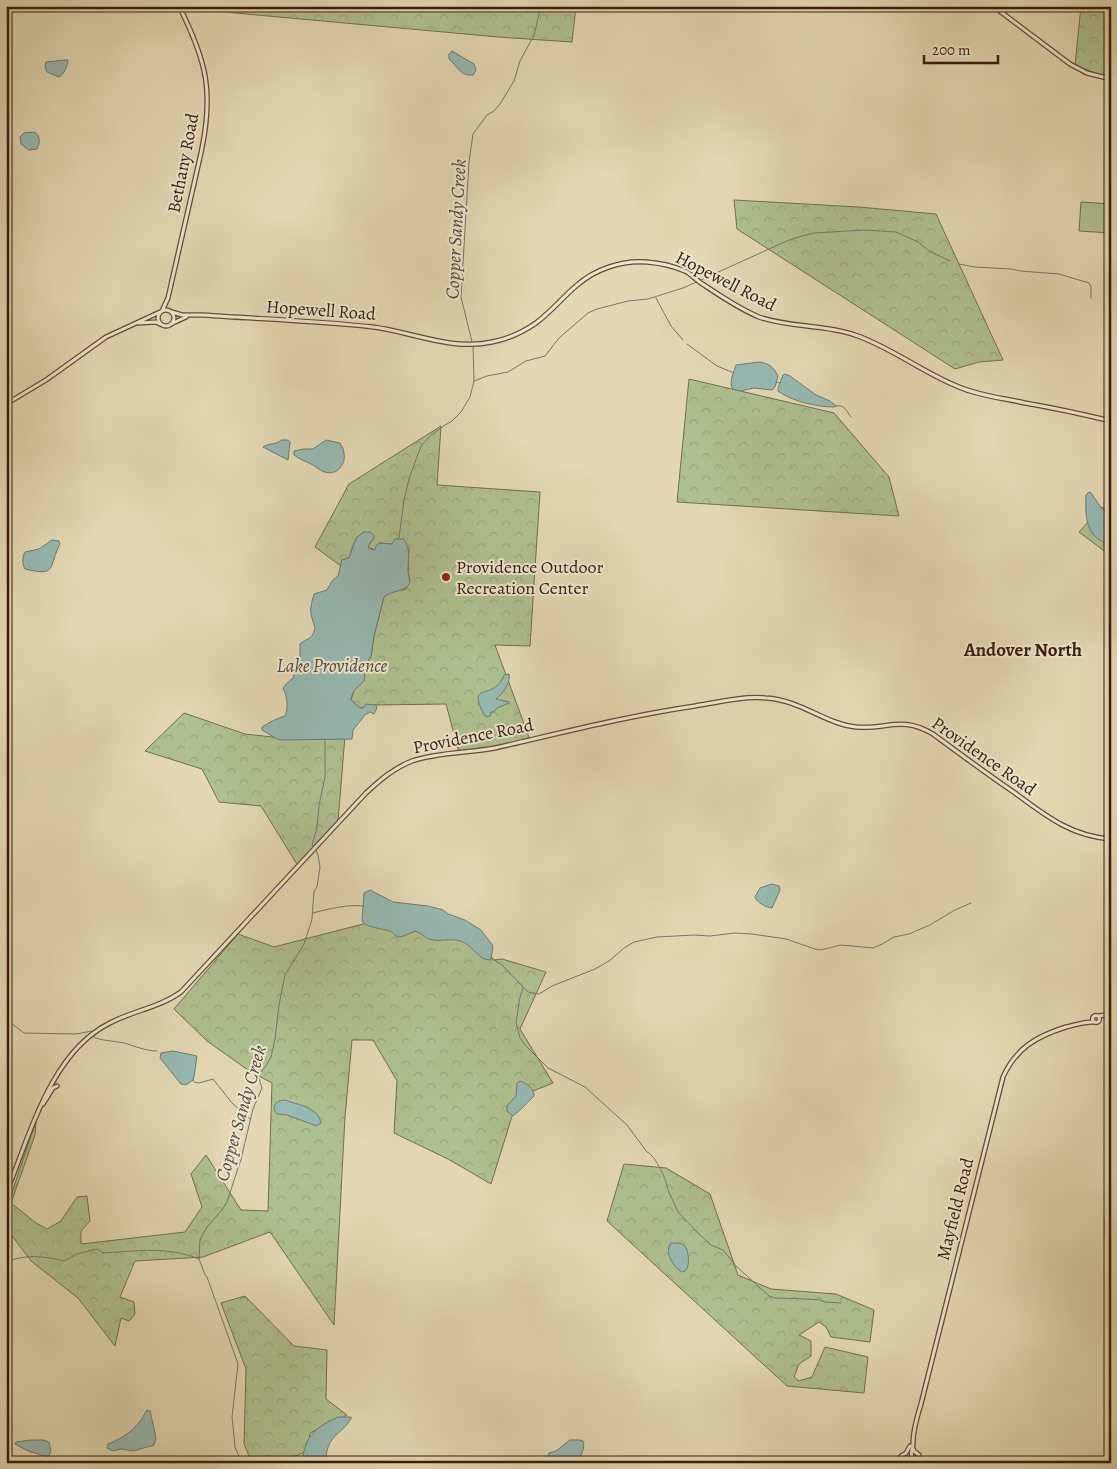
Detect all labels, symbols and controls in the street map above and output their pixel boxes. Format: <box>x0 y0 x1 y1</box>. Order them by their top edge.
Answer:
scale bar <box>924 32 998 64</box>
text: 200 m <box>932 40 971 60</box>
street label: Bethany Road <box>162 111 204 215</box>
water label: Copper Sandy Creek <box>439 158 473 300</box>
street label: Hopewell Road <box>672 245 781 317</box>
street label: Hopewell Road <box>265 294 377 326</box>
place label: Providence Outdoor Recreation Center <box>456 555 604 600</box>
marker: Providence Outdoor Recreation Center <box>440 571 452 583</box>
district label: Andover North <box>963 637 1082 663</box>
water label: Lake Providence <box>277 653 388 679</box>
street label: Providence Road <box>927 711 1041 801</box>
street label: Providence Road <box>411 712 536 759</box>
water label: Copper Sandy Creek <box>209 1042 273 1184</box>
street label: Mayfield Road <box>931 1155 979 1263</box>

